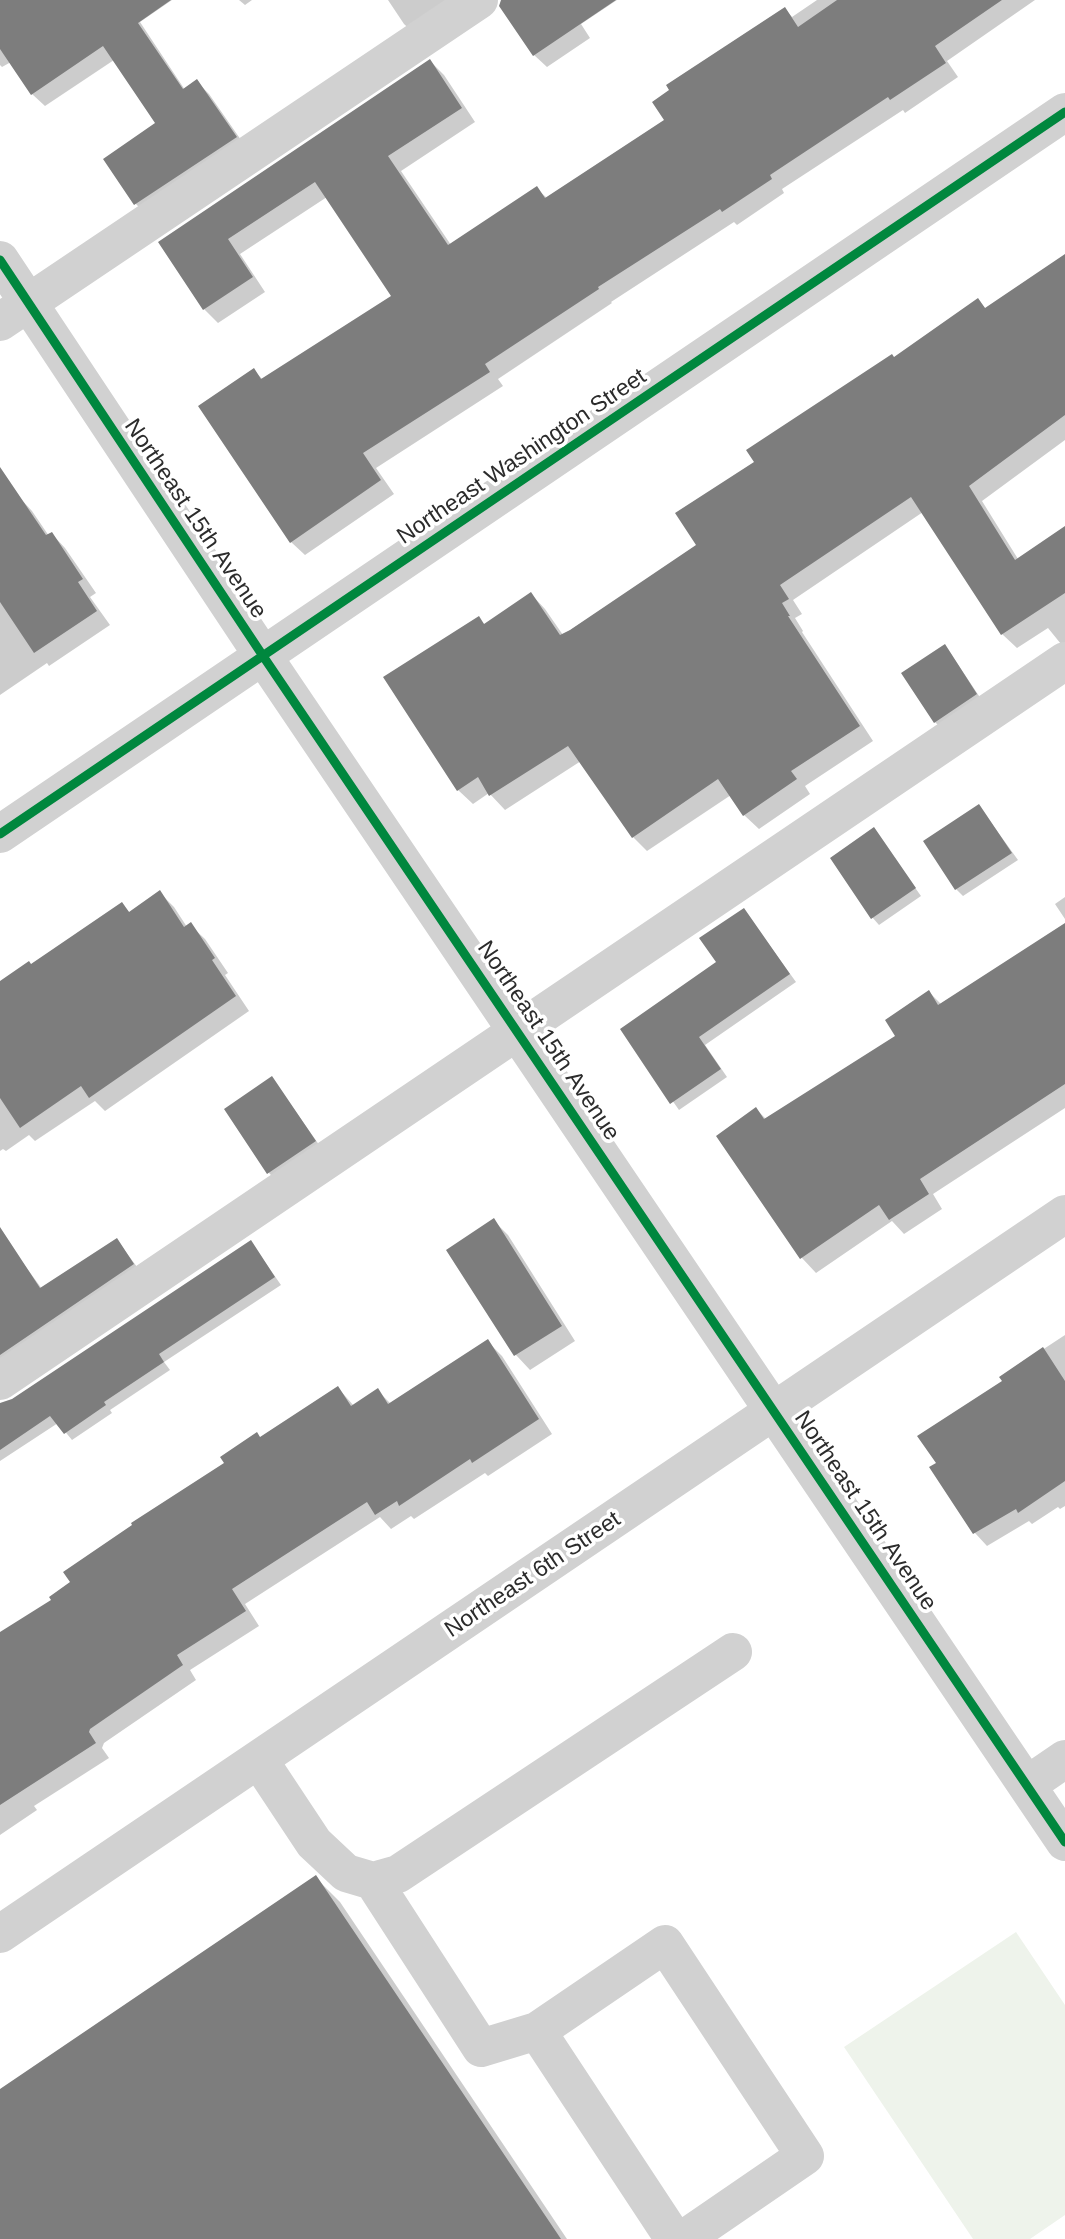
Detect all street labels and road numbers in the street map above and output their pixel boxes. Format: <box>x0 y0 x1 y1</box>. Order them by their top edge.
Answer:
street label: Northeast Washington Street <box>392 363 652 551</box>
street label: Northeast 15th Avenue <box>118 414 272 624</box>
street label: Northeast 15th Avenue <box>471 936 625 1146</box>
street label: Northeast 15th Avenue <box>788 1406 942 1616</box>
street label: Northeast 6th Street <box>440 1506 626 1644</box>

